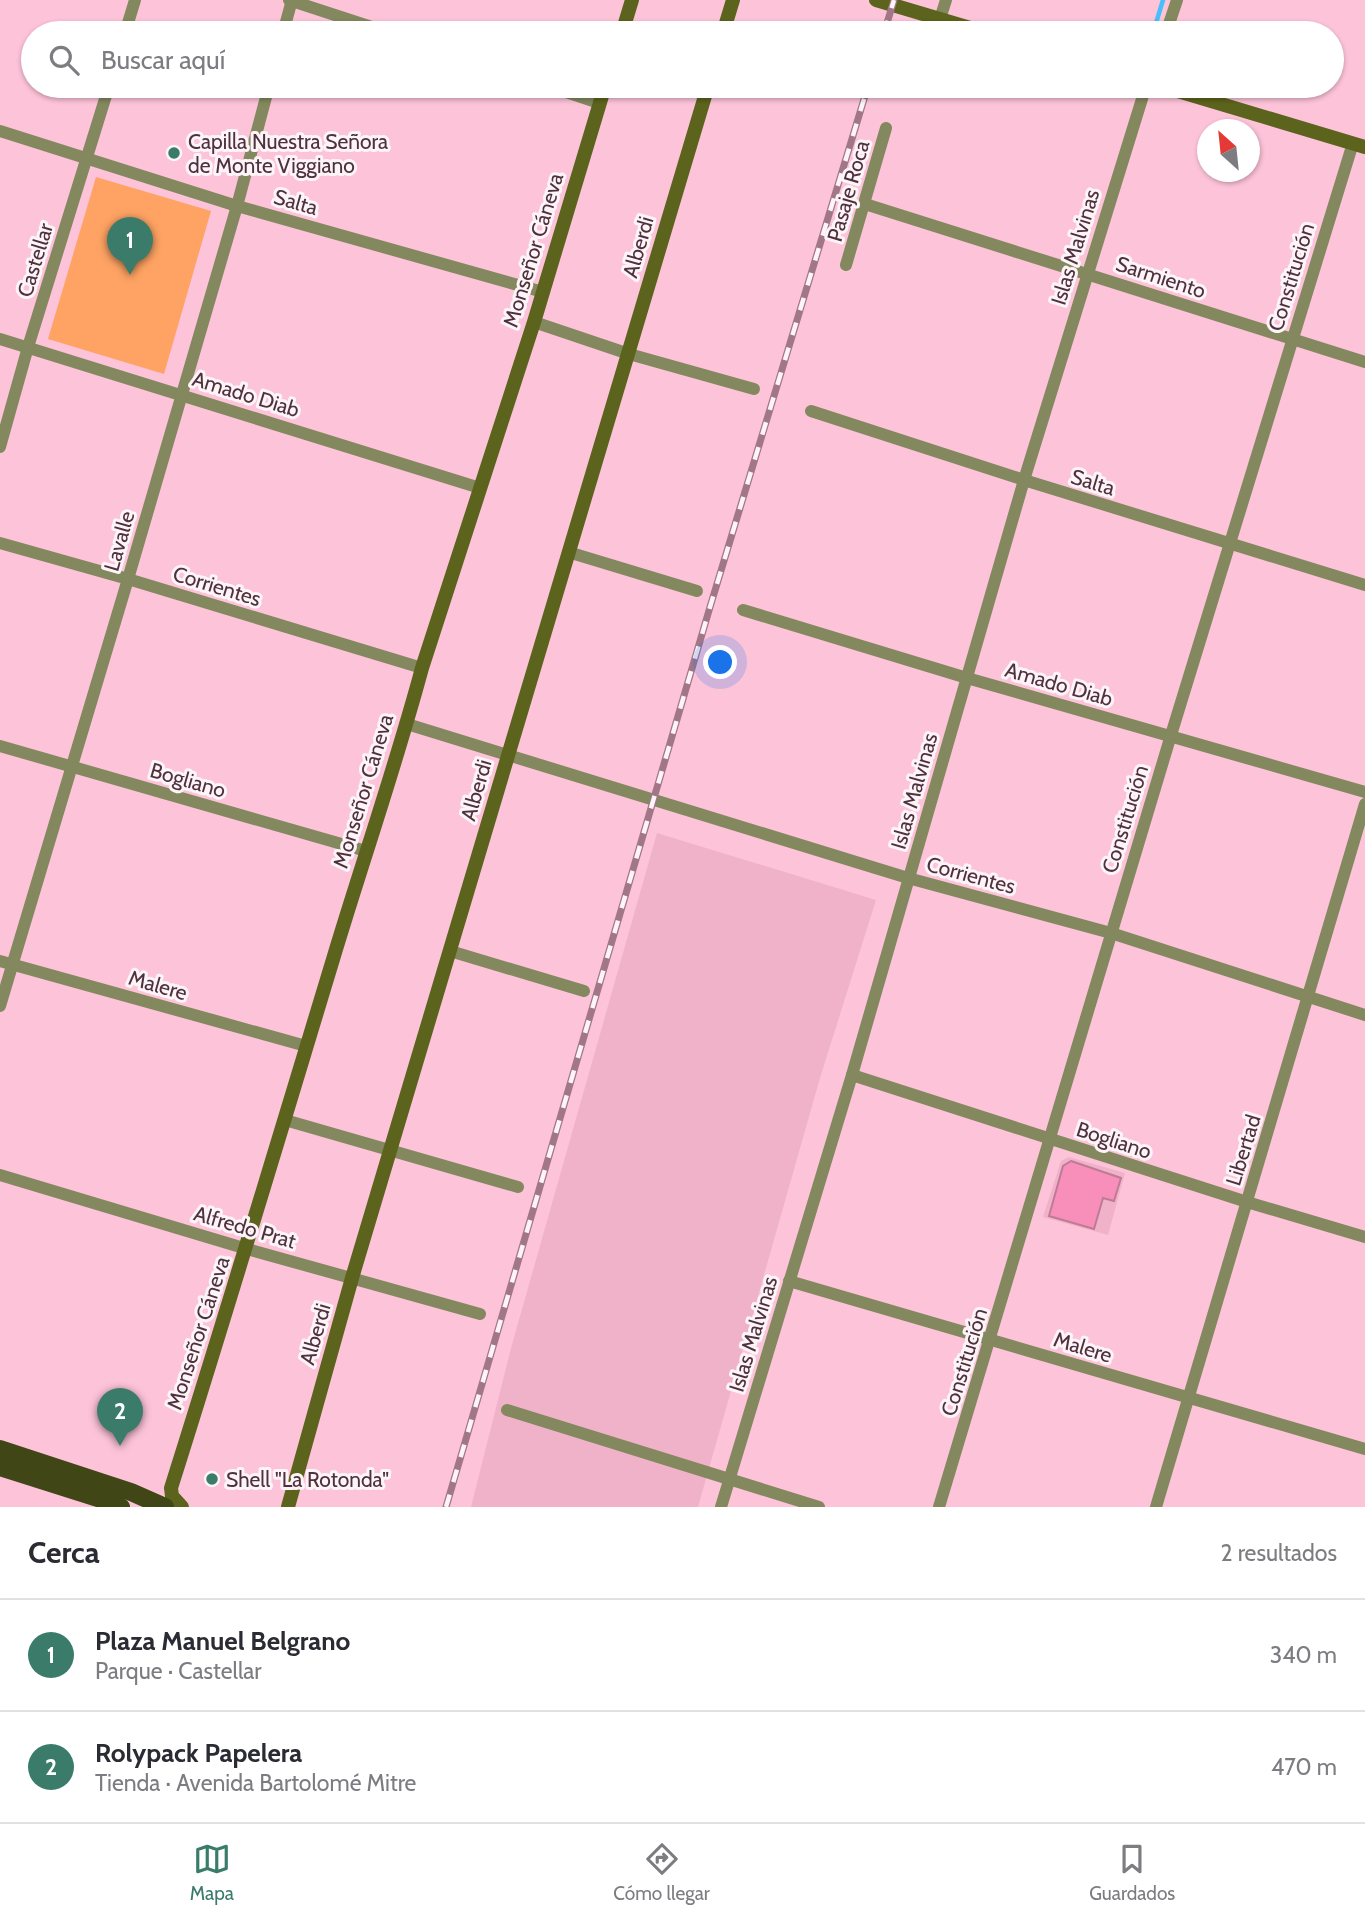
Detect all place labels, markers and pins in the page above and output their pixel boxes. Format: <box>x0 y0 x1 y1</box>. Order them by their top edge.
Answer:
place label: Capilla Nuestra Señora de Monte Viggiano <box>188 129 388 178</box>
marker: Capilla Nuestra Señora de Monte Viggiano <box>166 145 182 161</box>
pin: 1 <box>107 217 153 275</box>
pin: 2 <box>97 1388 143 1446</box>
place label: Shell "La Rotonda" <box>226 1467 389 1492</box>
marker: Shell "La Rotonda" <box>204 1471 220 1487</box>

